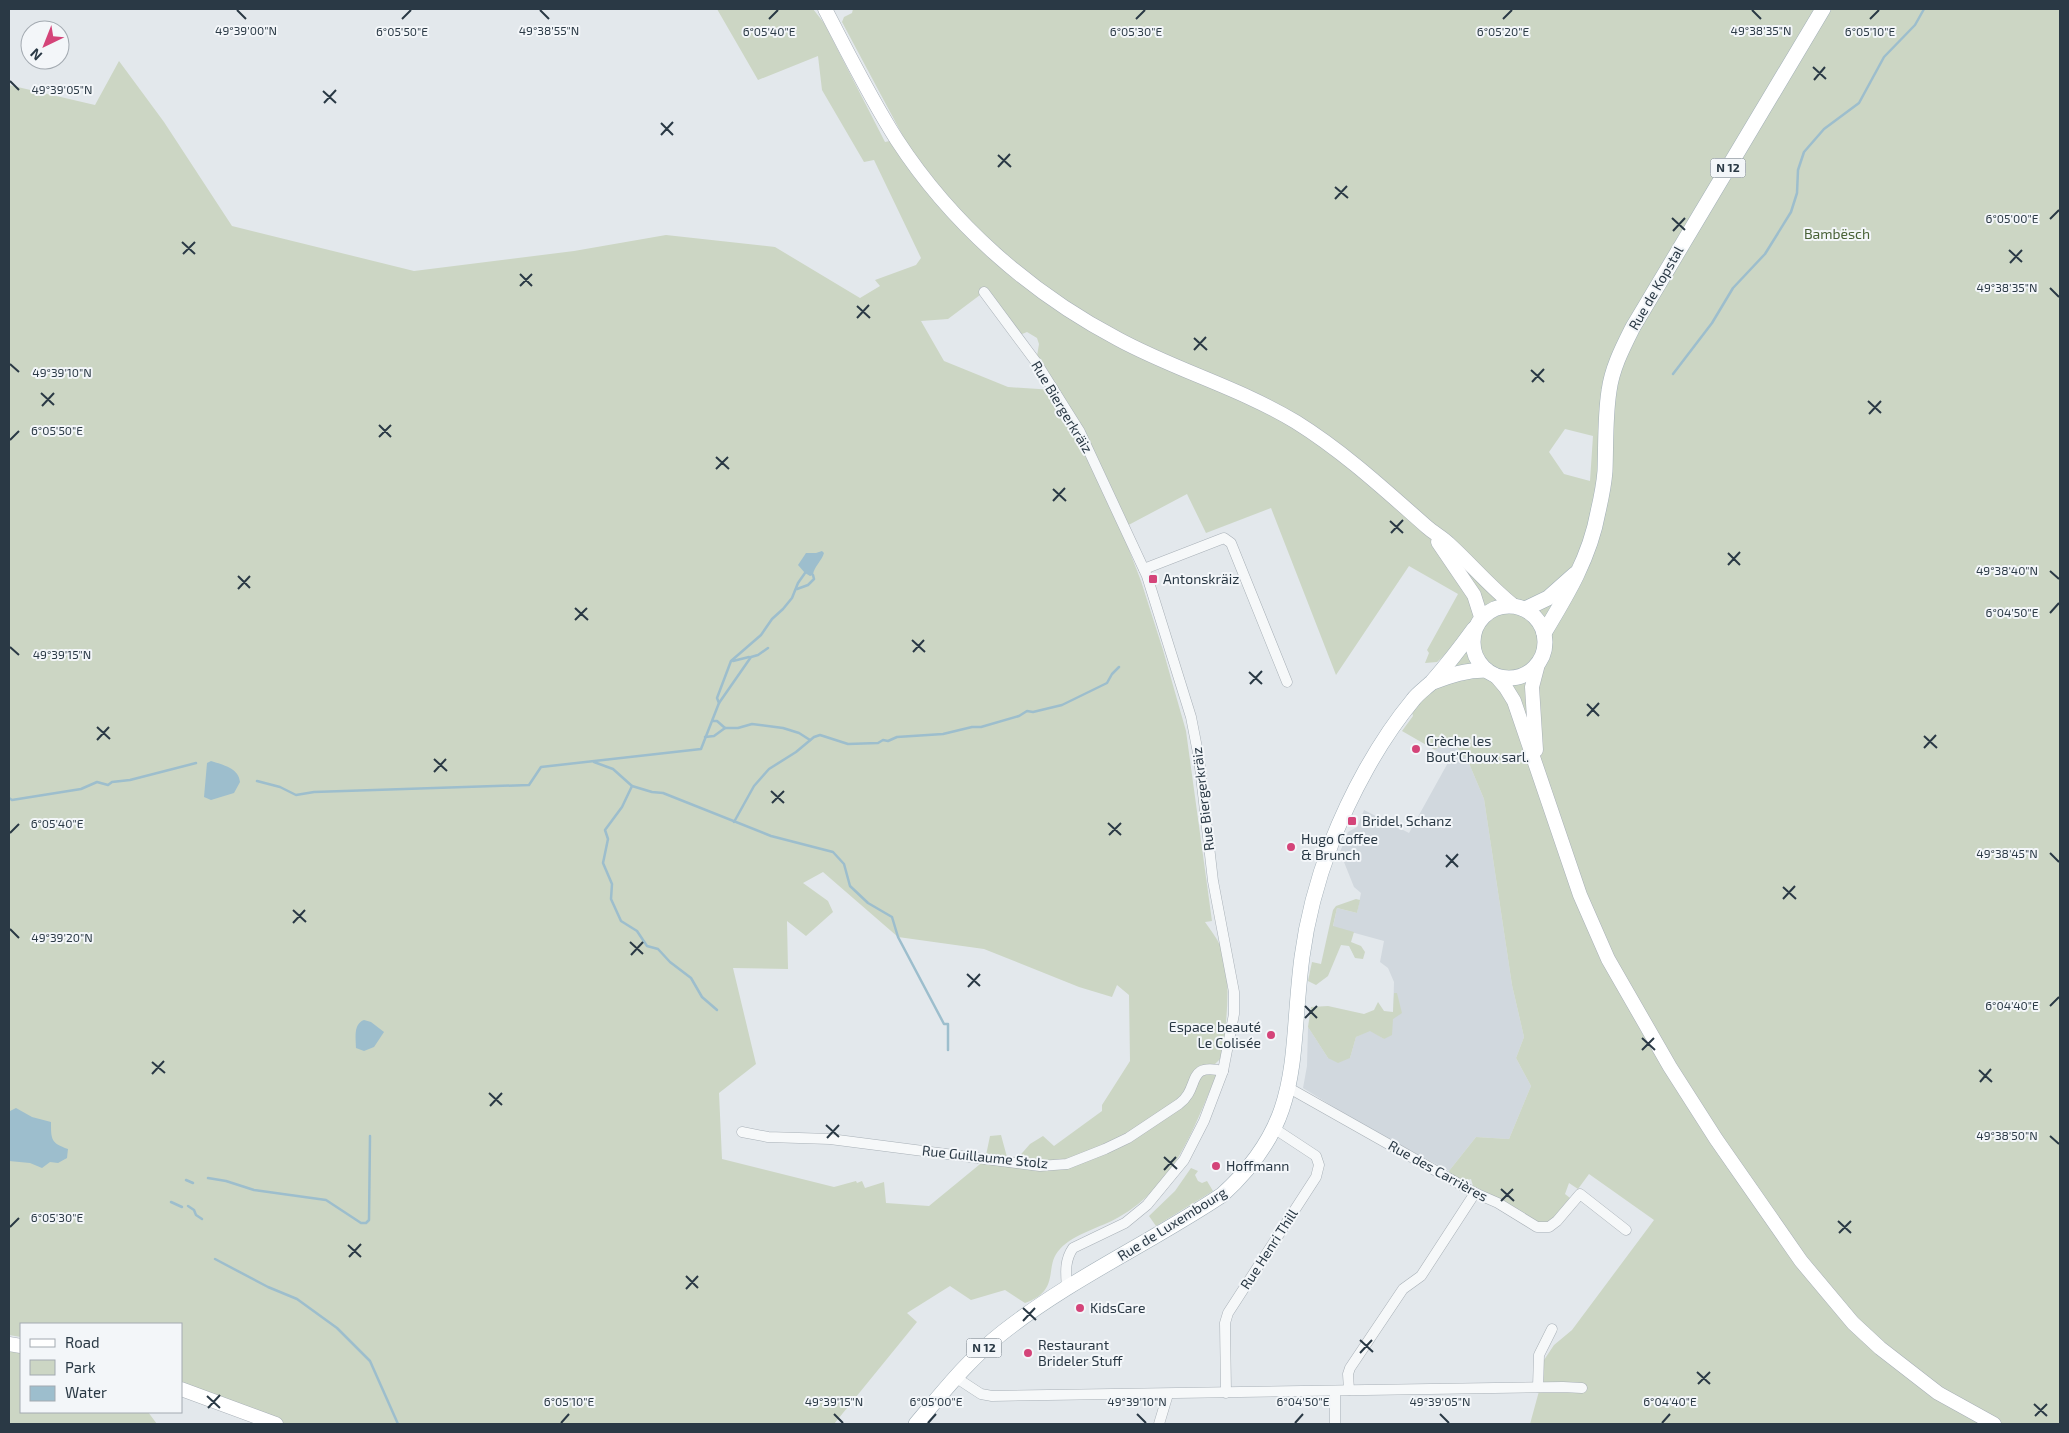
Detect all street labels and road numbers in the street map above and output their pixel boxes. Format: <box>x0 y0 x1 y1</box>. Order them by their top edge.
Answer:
road number: N 12 <box>1710 158 1746 178</box>
street label: Rue de Kopstal <box>1625 242 1687 333</box>
street label: Rue Biergerkräiz <box>1028 358 1097 456</box>
street label: Rue Biergerkräiz <box>1188 746 1217 852</box>
street label: Rue des Carrières <box>1386 1136 1491 1205</box>
street label: Rue Guillaume Stolz <box>921 1141 1049 1172</box>
street label: Rue de Luxembourg <box>1114 1183 1230 1264</box>
street label: Rue Henri Thill <box>1236 1205 1301 1292</box>
road number: N 12 <box>966 1339 1002 1358</box>

